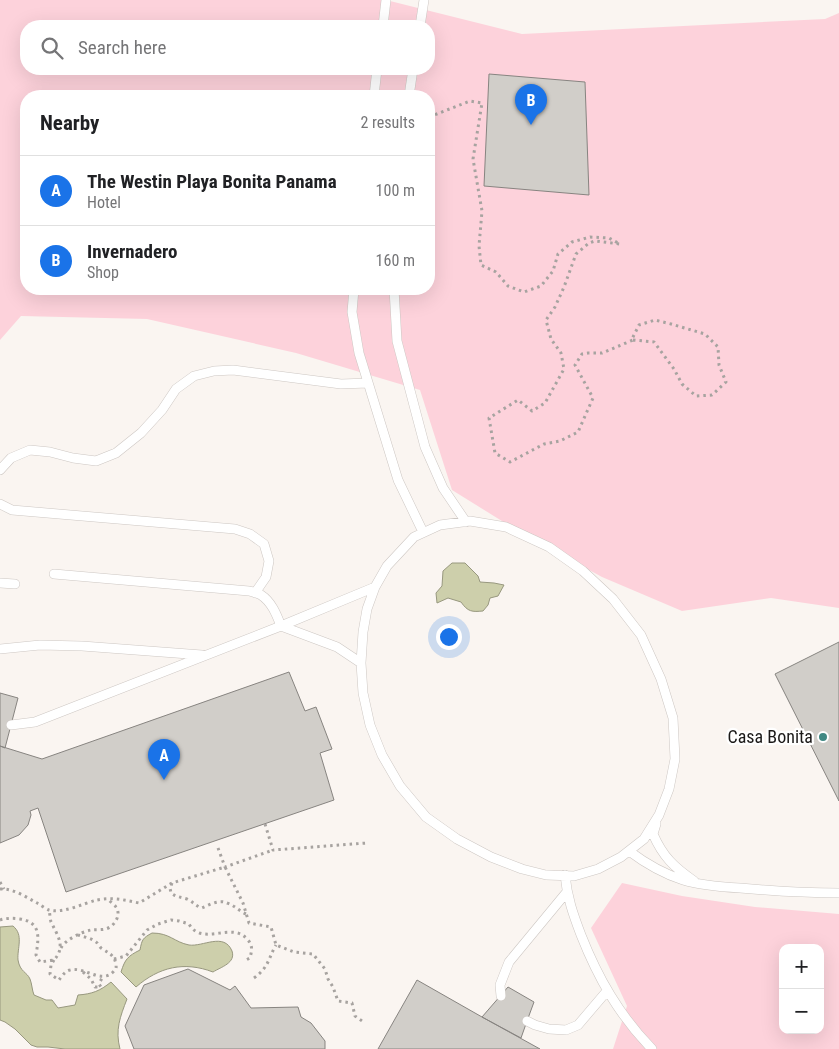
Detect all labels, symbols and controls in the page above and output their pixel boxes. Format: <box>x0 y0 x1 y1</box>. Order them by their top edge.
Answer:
search box <box>20 20 435 75</box>
icon: search <box>38 34 66 62</box>
text: Search here <box>78 36 166 59</box>
pin: B <box>515 84 547 125</box>
text: Nearby <box>40 111 99 135</box>
text: 2 results <box>360 113 415 132</box>
text: The Westin Playa Bonita Panama <box>87 170 337 193</box>
text: A <box>51 181 61 200</box>
text: 100 m <box>376 181 415 200</box>
text: Hotel <box>87 193 121 212</box>
text: Invernadero <box>87 240 178 263</box>
text: B <box>52 251 60 270</box>
text: 160 m <box>376 251 415 270</box>
text: Shop <box>87 263 119 282</box>
your location <box>436 624 462 650</box>
place label: Casa Bonita <box>728 726 813 747</box>
marker: Casa Bonita <box>817 731 829 743</box>
pin: A <box>148 739 180 780</box>
map controls <box>779 944 824 1034</box>
button: + <box>779 944 824 989</box>
button: − <box>779 989 824 1034</box>

